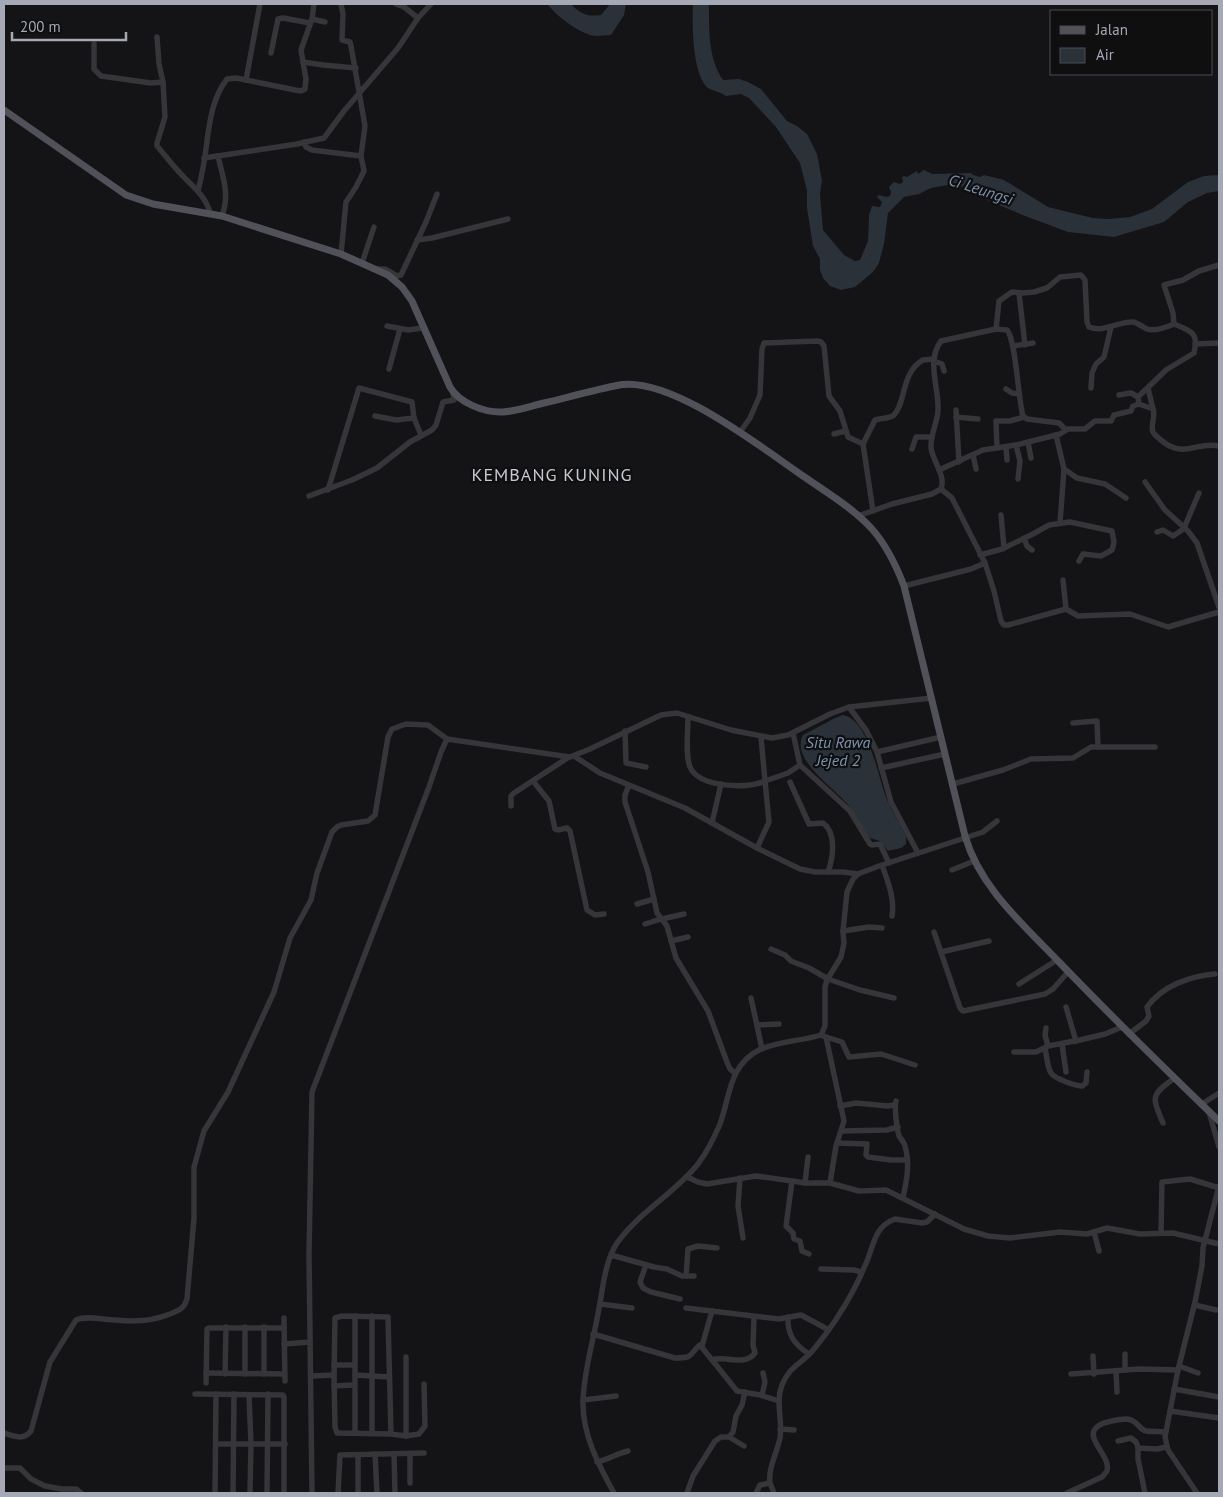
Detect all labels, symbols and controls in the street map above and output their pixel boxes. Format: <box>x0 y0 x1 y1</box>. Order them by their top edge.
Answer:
scale bar <box>12 10 126 42</box>
legend <box>1050 10 1213 75</box>
text: 200 m <box>20 17 61 36</box>
text: Jalan <box>1095 20 1128 39</box>
text: Air <box>1096 45 1114 64</box>
water label: Ci Leungsi <box>946 169 1017 209</box>
district label: KEMBANG KUNING <box>471 463 633 486</box>
water label: Situ Rawa Jejed 2 <box>806 732 871 770</box>

